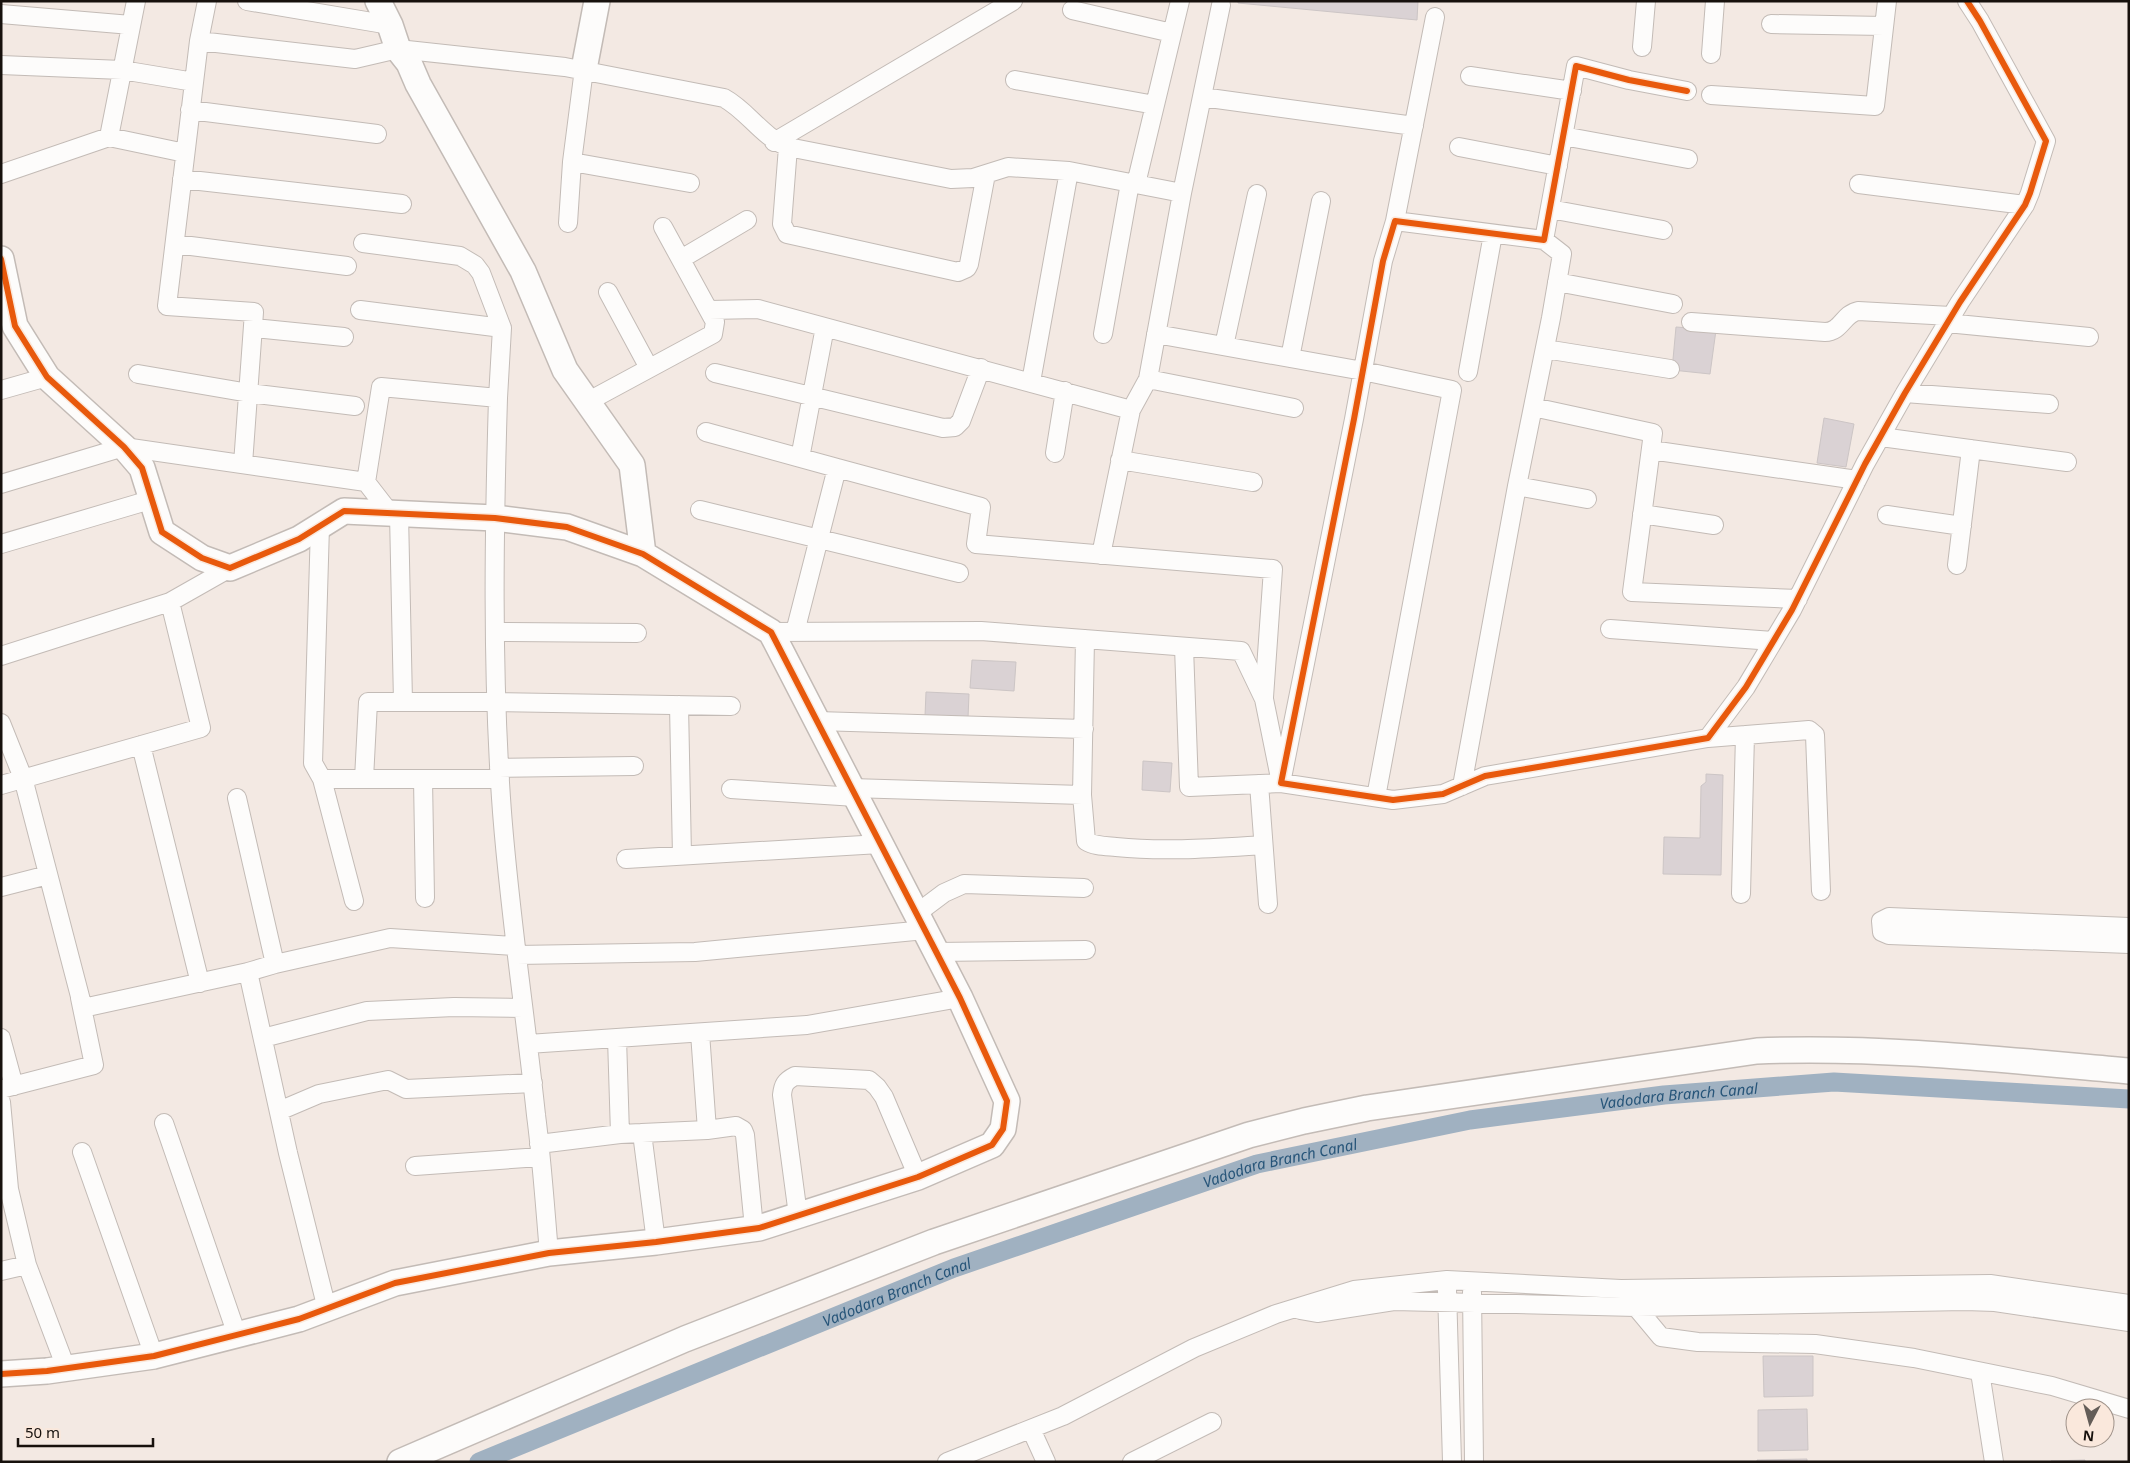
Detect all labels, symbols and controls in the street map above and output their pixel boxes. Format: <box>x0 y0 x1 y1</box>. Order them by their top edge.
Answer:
water label: Vadodara Branch Canal <box>1598 1078 1759 1113</box>
water label: Vadodara Branch Canal <box>1200 1133 1360 1192</box>
water label: Vadodara Branch Canal <box>819 1253 975 1331</box>
north arrow <box>2065 1398 2115 1448</box>
scale bar <box>18 1416 152 1448</box>
text: 50 m <box>25 1422 60 1442</box>
text: N <box>2082 1426 2095 1446</box>

